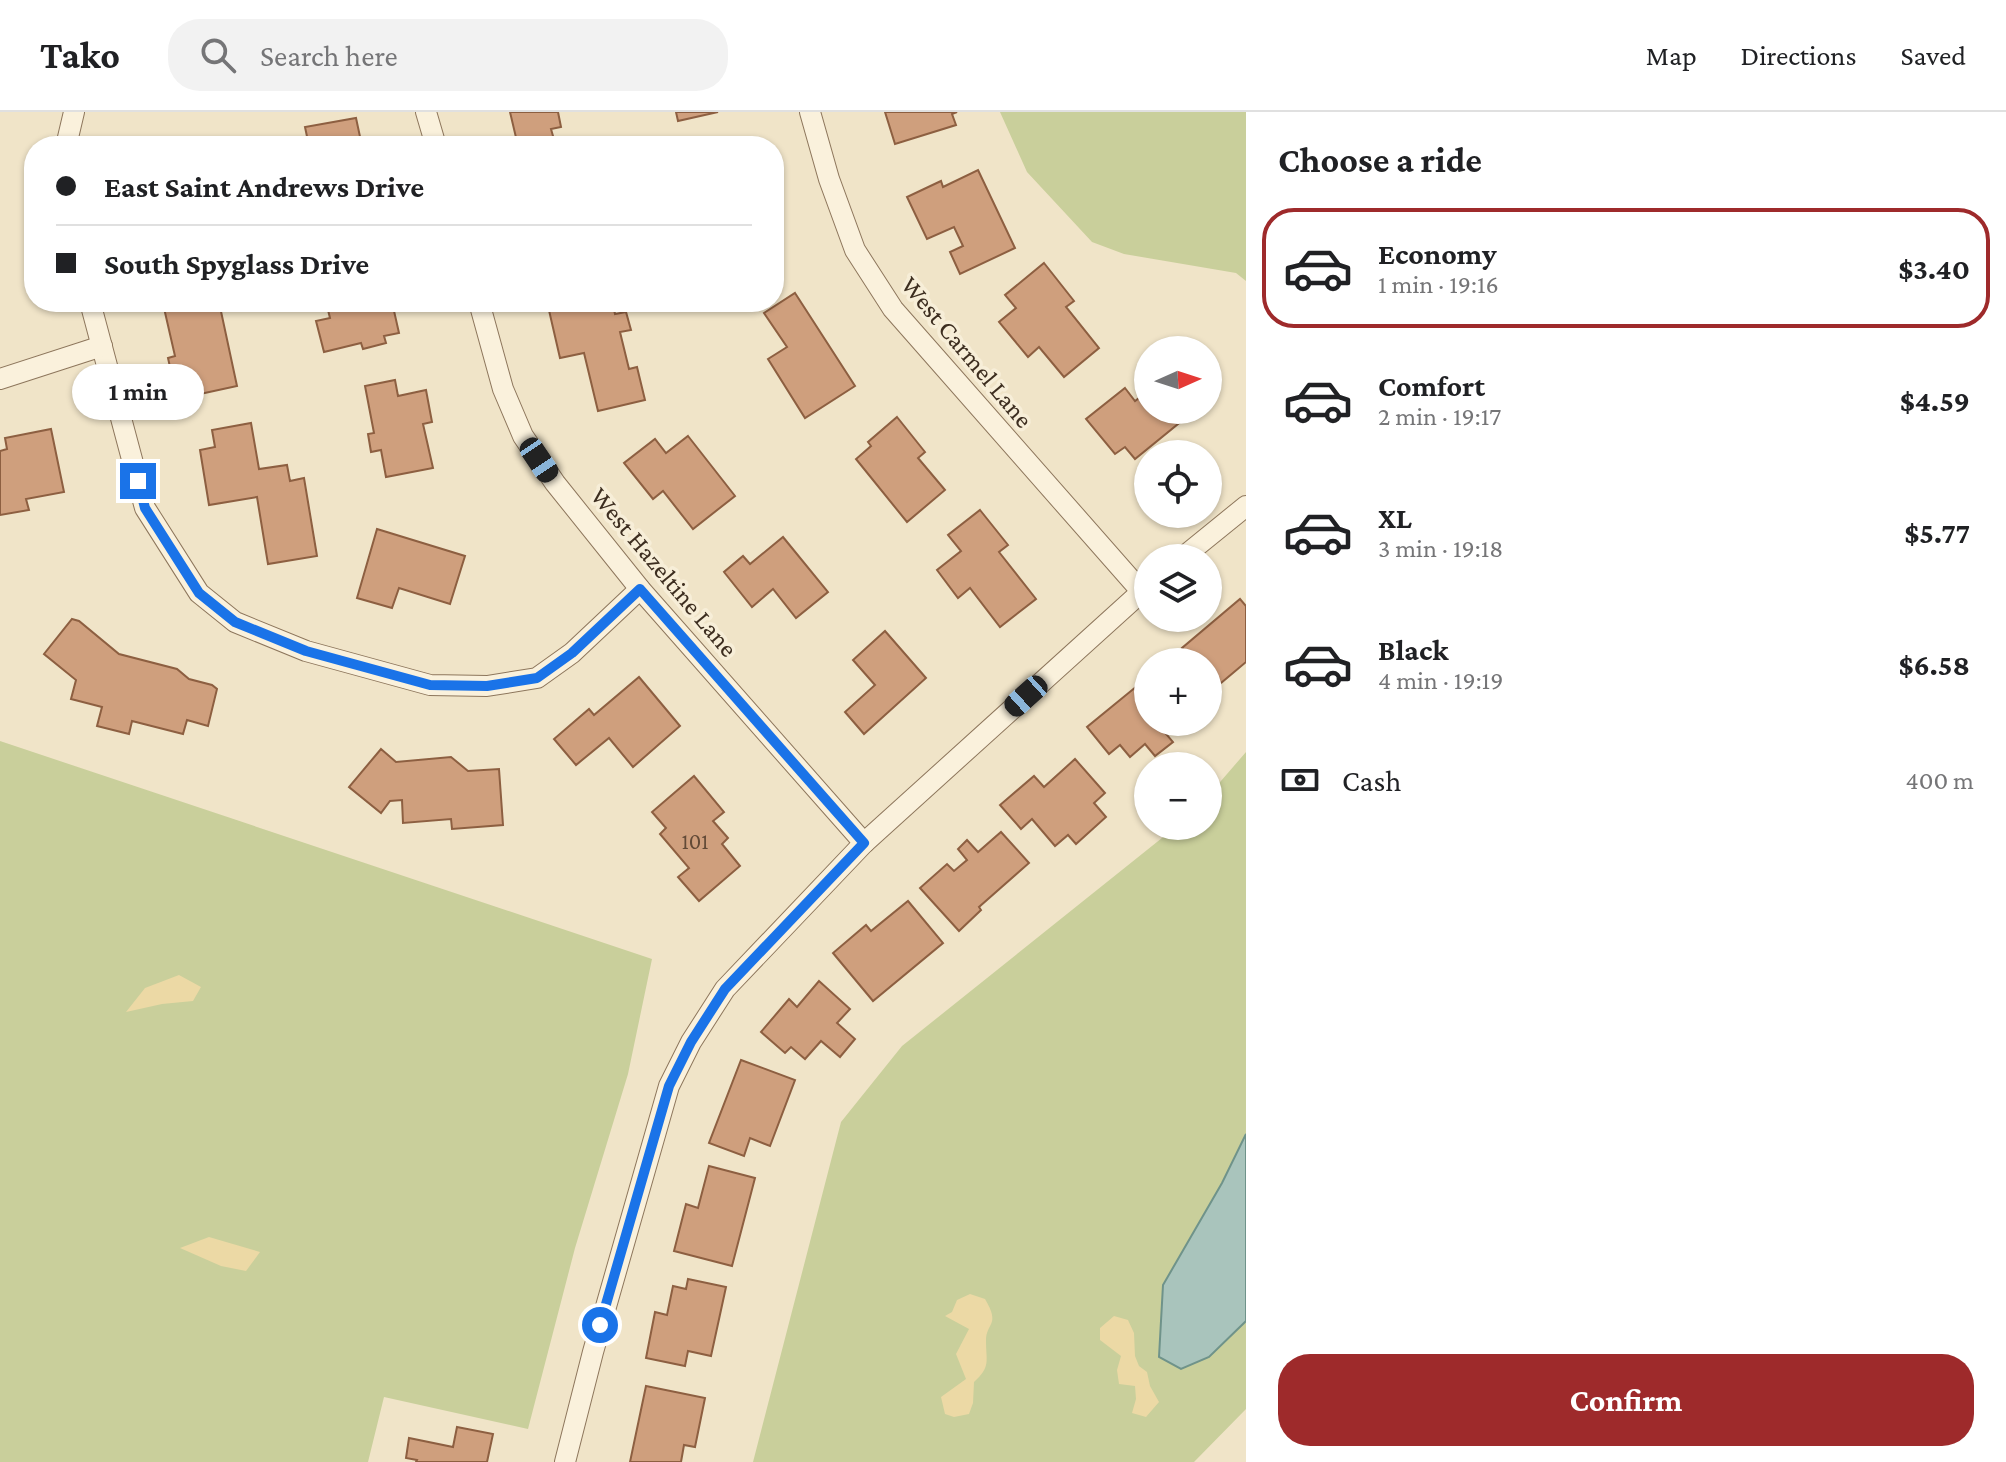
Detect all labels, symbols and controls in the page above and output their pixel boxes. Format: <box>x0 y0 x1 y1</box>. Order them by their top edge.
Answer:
search box <box>168 19 728 91</box>
icon: search <box>196 33 240 77</box>
text: Tako <box>40 34 120 76</box>
text: Search here <box>260 39 398 72</box>
text: Map <box>1646 40 1697 71</box>
text: Directions <box>1741 40 1856 71</box>
text: Saved <box>1900 40 1966 71</box>
text: Choose a ride <box>1278 140 1482 180</box>
text: East Saint Andrews Drive <box>104 170 424 203</box>
icon: car <box>1282 232 1354 304</box>
text: Economy <box>1378 237 1497 270</box>
text: South Spyglass Drive <box>104 247 369 280</box>
text: $3.40 <box>1898 252 1970 285</box>
street label: West Carmel Lane <box>895 270 1039 434</box>
text: 1 min · 19:16 <box>1378 270 1499 299</box>
north arrow <box>1134 336 1222 424</box>
map controls <box>1134 336 1222 840</box>
icon: car <box>1282 364 1354 436</box>
callout: 1 min <box>72 365 204 421</box>
text: Comfort <box>1378 369 1485 402</box>
text: 1 min <box>108 377 168 406</box>
text: $4.59 <box>1900 384 1970 417</box>
text: 2 min · 19:17 <box>1378 402 1501 431</box>
car <box>516 433 562 487</box>
button: locate <box>1134 440 1222 528</box>
route end <box>120 463 156 499</box>
street label: West Hazeltine Lane <box>585 481 743 663</box>
icon: car <box>1282 496 1354 568</box>
text: XL <box>1378 501 1412 534</box>
text: $5.77 <box>1904 516 1970 549</box>
text: 3 min · 19:18 <box>1378 534 1503 563</box>
button: layers <box>1134 544 1222 632</box>
icon: car <box>1282 628 1354 700</box>
text: Black <box>1378 633 1449 666</box>
button: + <box>1134 648 1222 736</box>
text: $6.58 <box>1898 648 1970 681</box>
text: 4 min · 19:19 <box>1378 666 1503 695</box>
car <box>1000 671 1052 721</box>
button: − <box>1134 752 1222 840</box>
icon: cash <box>1278 758 1322 802</box>
text: Cash <box>1342 764 1401 797</box>
text: 400 m <box>1906 766 1974 795</box>
house number: 101 <box>681 829 709 854</box>
route start <box>582 1307 618 1343</box>
button: Confirm <box>1278 1354 1974 1446</box>

